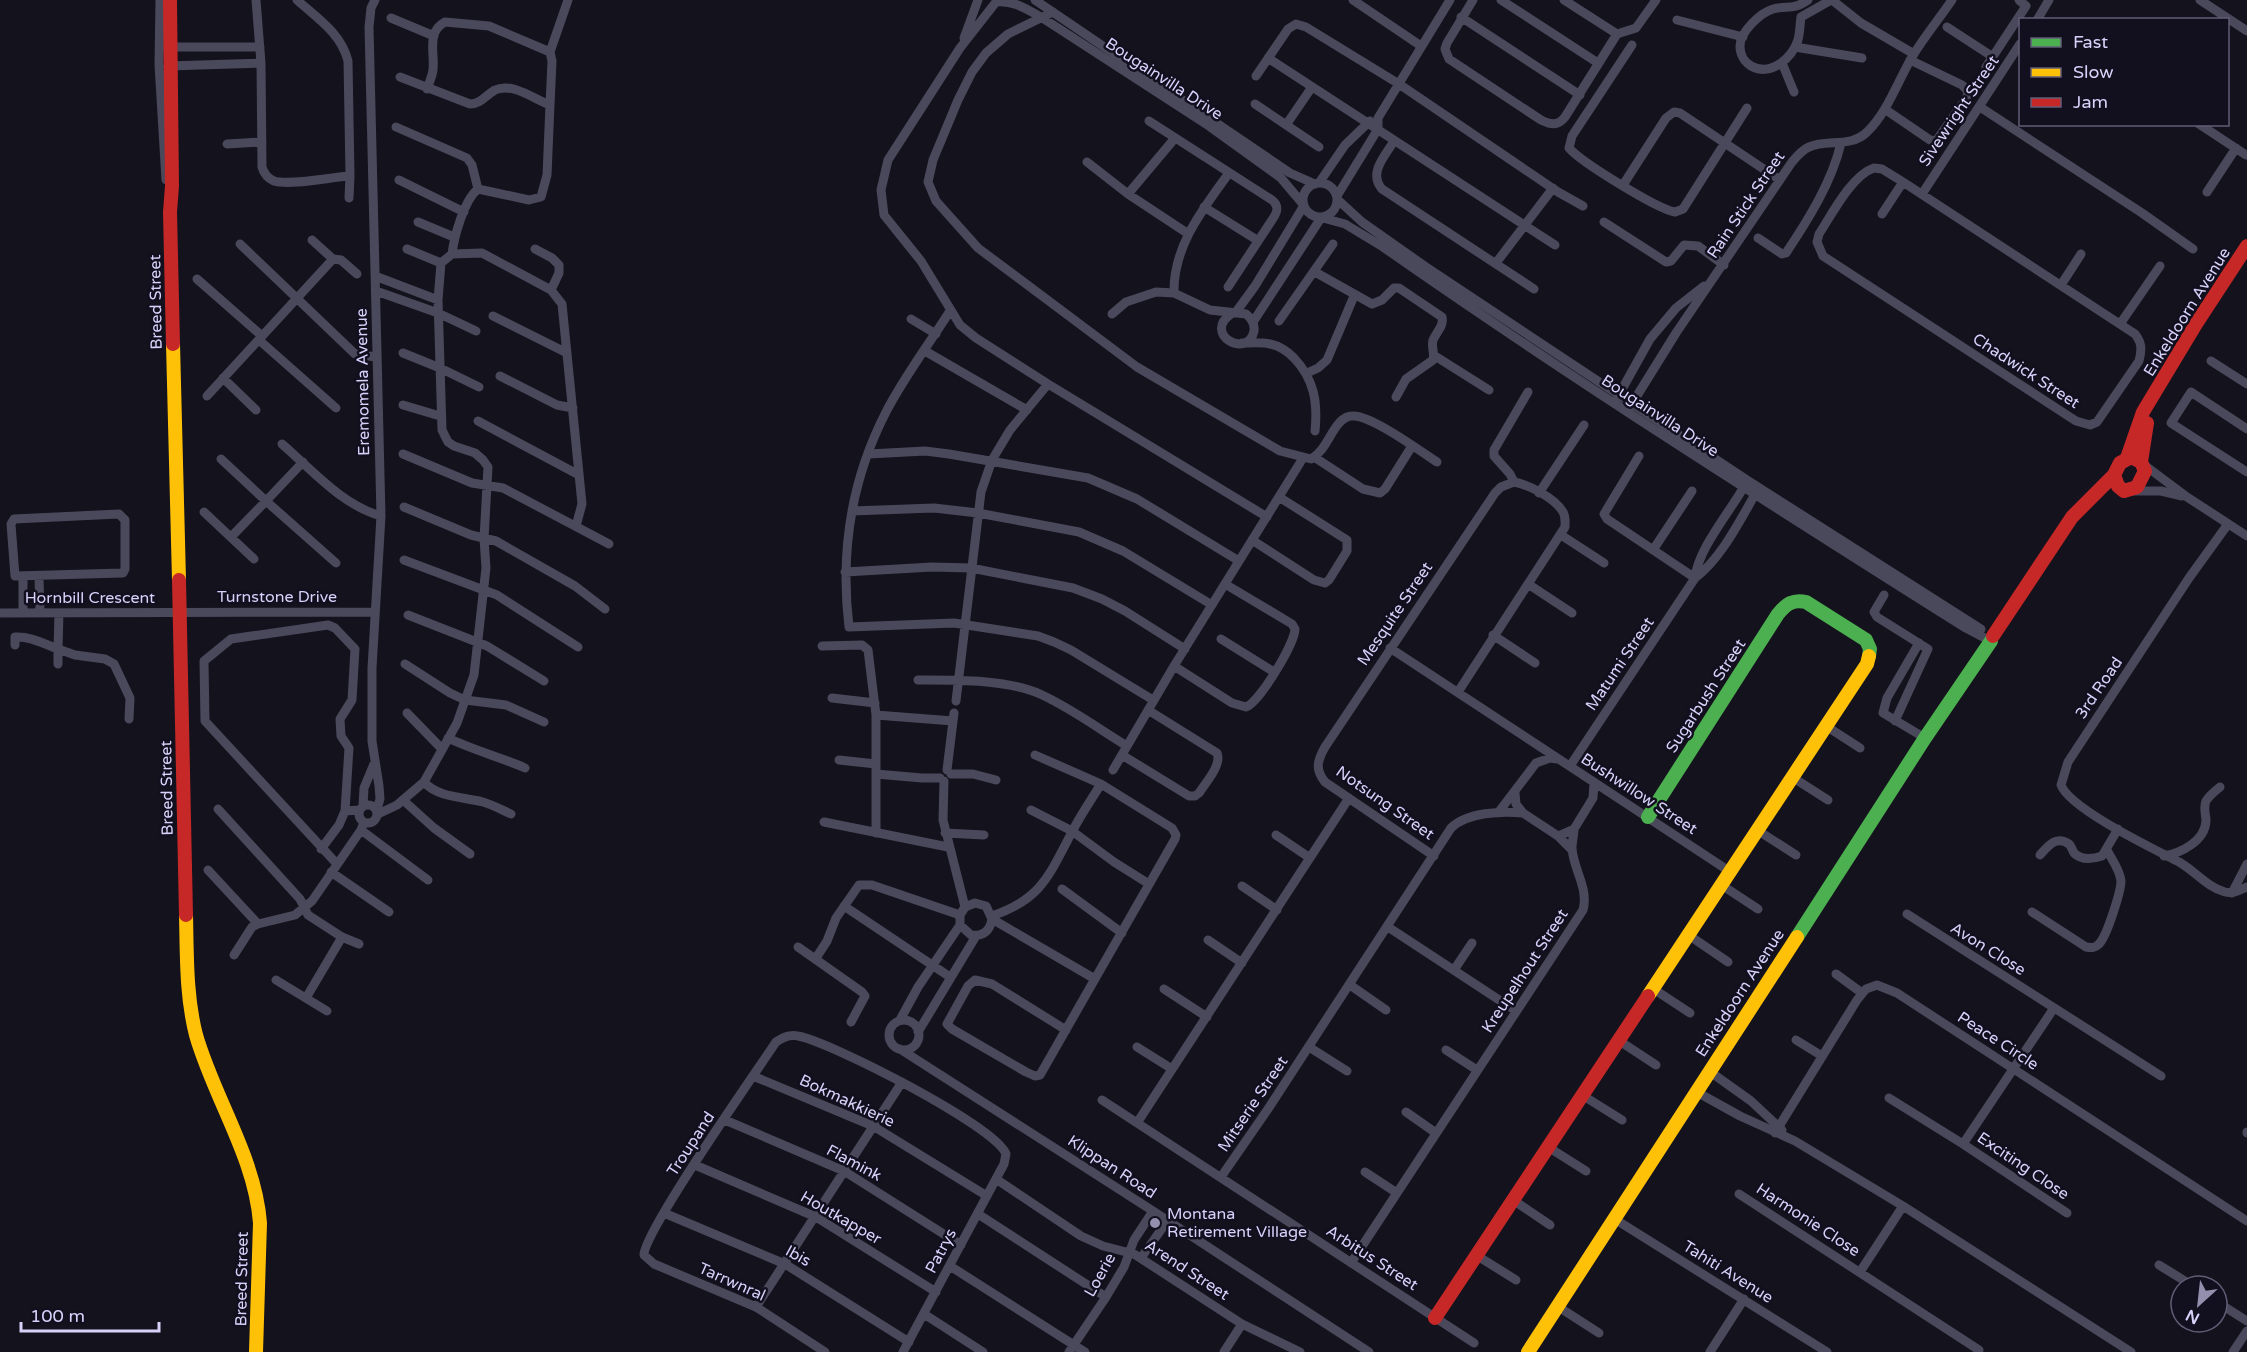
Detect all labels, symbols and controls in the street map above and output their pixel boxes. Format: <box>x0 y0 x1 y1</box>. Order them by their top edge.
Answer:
legend <box>2019 18 2229 126</box>
text: Fast <box>2073 31 2108 53</box>
street label: Bougainvilla Drive <box>1101 34 1227 124</box>
street label: Sivewright Street <box>1915 52 2003 170</box>
text: Slow <box>2073 61 2114 83</box>
text: Jam <box>2073 91 2108 113</box>
street label: Rain Stick Street <box>1703 148 1789 262</box>
street label: Enkeldoorn Avenue <box>2139 244 2235 380</box>
street label: Breed Street <box>145 254 167 350</box>
street label: Eremomela Avenue <box>352 308 374 456</box>
street label: Chadwick Street <box>1969 329 2083 413</box>
street label: Bougainvilla Drive <box>1597 371 1723 461</box>
street label: Mesquite Street <box>1353 558 1437 670</box>
street label: Turnstone Drive <box>217 587 337 607</box>
street label: Hornbill Crescent <box>25 588 155 608</box>
street label: Matumi Street <box>1581 613 1659 715</box>
street label: Sugarbush Street <box>1662 635 1750 757</box>
street label: 3rd Road <box>2071 653 2127 723</box>
street label: Breed Street <box>156 740 178 836</box>
street label: Bushwillow Street <box>1577 749 1701 839</box>
street label: Notsung Street <box>1332 762 1438 844</box>
street label: Kreupelhout Street <box>1477 905 1573 1037</box>
street label: Avon Close <box>1947 918 2029 980</box>
street label: Enkeldoorn Avenue <box>1691 925 1789 1061</box>
street label: Peace Circle <box>1954 1007 2042 1075</box>
street label: Mitserie Street <box>1214 1052 1292 1156</box>
street label: Bokmakkierie <box>796 1070 898 1132</box>
street label: Troupand <box>663 1108 719 1180</box>
street label: Exciting Close <box>1973 1128 2073 1204</box>
street label: Klippan Road <box>1064 1131 1160 1203</box>
street label: Flamink <box>823 1140 885 1186</box>
street label: Harmonie Close <box>1752 1179 1864 1261</box>
street label: Houtkapper <box>797 1187 886 1250</box>
place label: Montana Retirement Village <box>1167 1204 1307 1242</box>
marker: Montana Retirement Village <box>1148 1216 1162 1230</box>
street label: Arbitus Street <box>1322 1221 1422 1295</box>
street label: Patrys <box>921 1225 961 1277</box>
street label: Breed Street <box>231 1231 253 1327</box>
street label: Arend Street <box>1141 1235 1233 1305</box>
street label: Tahiti Avenue <box>1679 1236 1777 1308</box>
street label: Ibis <box>782 1241 814 1271</box>
street label: Loerie <box>1080 1250 1120 1300</box>
street label: Tarrwnral <box>695 1258 769 1306</box>
north arrow <box>2169 1274 2229 1334</box>
scale bar <box>21 1295 159 1333</box>
text: 100 m <box>30 1305 85 1327</box>
text: N <box>2182 1305 2203 1328</box>

